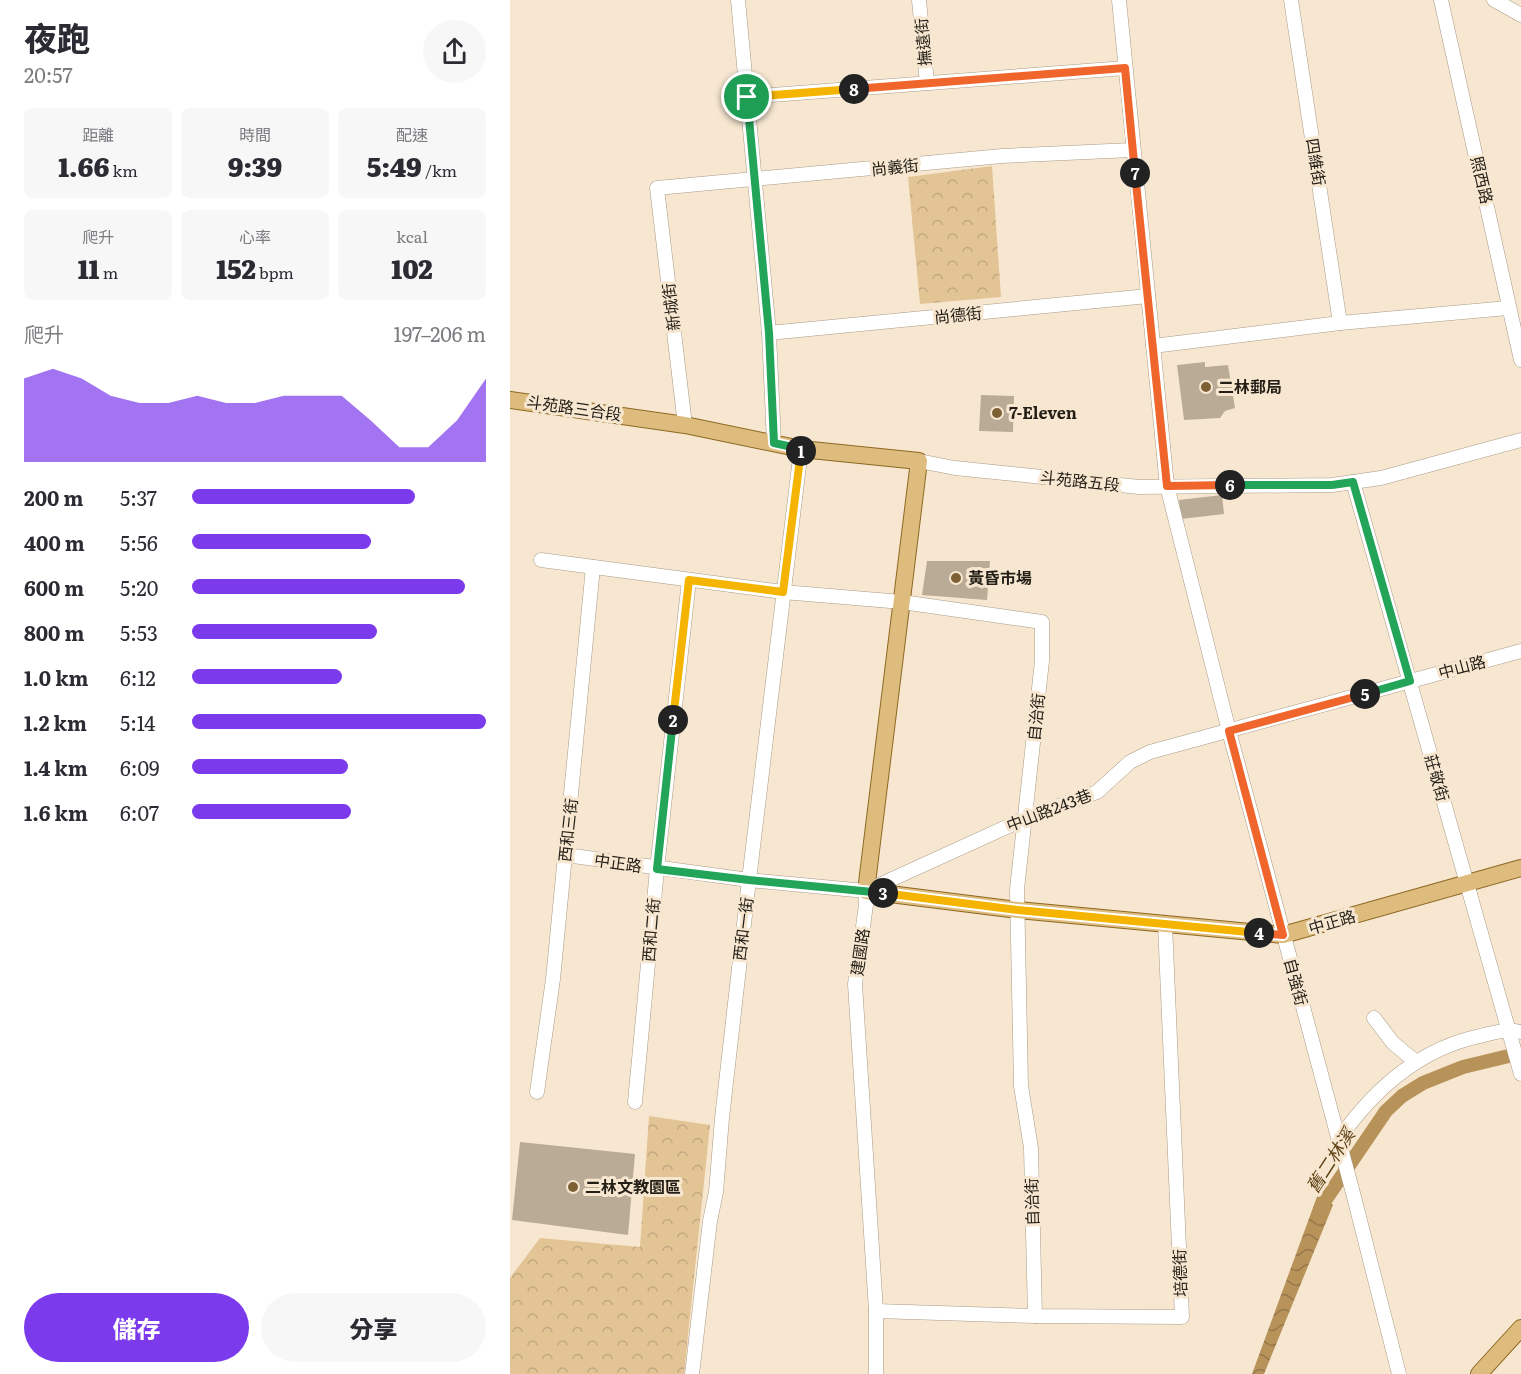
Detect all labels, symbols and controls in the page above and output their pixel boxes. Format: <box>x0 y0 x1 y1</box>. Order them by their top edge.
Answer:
text: 夜跑 <box>24 12 90 61</box>
street label: 撫遠街 <box>908 17 936 67</box>
button: share <box>423 20 486 83</box>
text: 20:57 <box>24 59 73 89</box>
pin <box>721 71 772 122</box>
pin: 8 <box>839 74 869 104</box>
text: 8 <box>849 77 859 101</box>
icon: arrive <box>730 80 763 113</box>
text: 距離 <box>82 122 114 146</box>
text: 時間 <box>239 122 271 146</box>
text: 配速 <box>396 122 428 146</box>
street label: 四維街 <box>1301 136 1333 187</box>
text: 1.66 <box>58 146 109 185</box>
text: 9:39 <box>228 146 282 185</box>
text: 5:49 <box>367 146 422 185</box>
street label: 尚義街 <box>870 152 920 180</box>
street label: 照西路 <box>1466 154 1500 206</box>
text: km <box>109 158 138 182</box>
text: /km <box>422 158 457 182</box>
pin: 7 <box>1120 158 1150 188</box>
text: 7 <box>1131 161 1139 185</box>
text: 爬升 <box>82 224 114 248</box>
text: 心率 <box>239 224 271 248</box>
text: kcal <box>396 224 428 248</box>
text: 11 <box>78 248 100 287</box>
text: 152 <box>216 248 256 287</box>
text: 102 <box>391 248 433 287</box>
text: m <box>100 260 118 284</box>
text: bpm <box>256 260 294 284</box>
street label: 新城街 <box>655 282 685 332</box>
street label: 尚德街 <box>933 300 983 328</box>
text: 爬升 <box>24 318 64 348</box>
text: 197–206 m <box>394 318 486 348</box>
place label: 二林郵局 <box>1218 374 1282 398</box>
marker: 二林郵局 <box>1199 380 1213 394</box>
street label: 斗苑路三合段 <box>525 388 623 426</box>
place label: 7-Eleven <box>1009 400 1077 424</box>
marker: 7-Eleven <box>990 406 1004 420</box>
pin: 1 <box>786 436 816 466</box>
text: 1 <box>798 439 804 463</box>
street label: 斗苑路五段 <box>1039 464 1121 496</box>
pin: 6 <box>1215 470 1245 500</box>
text: 6 <box>1225 473 1235 497</box>
text: 200 m <box>24 482 83 512</box>
text: 5:37 <box>120 482 157 512</box>
text: 400 m <box>24 527 85 557</box>
text: 5:56 <box>120 527 158 557</box>
place label: 黃昏市場 <box>968 565 1032 589</box>
marker: 黃昏市場 <box>949 571 963 585</box>
text: 600 m <box>24 572 84 602</box>
text: 5:20 <box>120 572 158 602</box>
text: 800 m <box>24 617 84 647</box>
text: 5:53 <box>120 617 158 647</box>
street label: 中山路 <box>1435 648 1488 684</box>
text: 1.0 km <box>24 662 89 692</box>
text: 6:12 <box>120 662 156 692</box>
pin: 5 <box>1350 679 1380 709</box>
text: 5 <box>1361 682 1369 706</box>
street label: 自治街 <box>1021 692 1049 742</box>
pin: 2 <box>658 705 688 735</box>
text: 1.2 km <box>24 707 87 737</box>
text: 5:14 <box>120 707 155 737</box>
text: 2 <box>669 708 677 732</box>
street label: 莊敬街 <box>1420 751 1456 804</box>
text: 1.4 km <box>24 752 88 782</box>
text: 6:09 <box>120 752 159 782</box>
street label: 中山路243巷 <box>1003 782 1095 836</box>
text: 1.6 km <box>24 797 88 827</box>
text: 6:07 <box>120 797 159 827</box>
street label: 西和三街 <box>552 797 582 863</box>
street label: 中正路 <box>593 847 644 877</box>
pin: 3 <box>868 878 898 908</box>
text: 3 <box>879 881 887 905</box>
street label: 西和一街 <box>726 896 758 962</box>
street label: 西和二街 <box>635 897 665 963</box>
street label: 中正路 <box>1305 903 1358 939</box>
pin: 4 <box>1244 918 1274 948</box>
text: 4 <box>1254 921 1264 945</box>
street label: 建國路 <box>844 926 874 977</box>
street label: 自強街 <box>1279 955 1315 1008</box>
water label: 舊二林溪 <box>1299 1120 1362 1198</box>
place label: 二林文教園區 <box>585 1174 681 1198</box>
street label: 自治街 <box>1018 1178 1044 1226</box>
marker: 二林文教園區 <box>566 1180 580 1194</box>
street label: 培德街 <box>1166 1249 1192 1297</box>
button: 儲存 <box>24 1293 249 1362</box>
button: 分享 <box>261 1293 486 1362</box>

